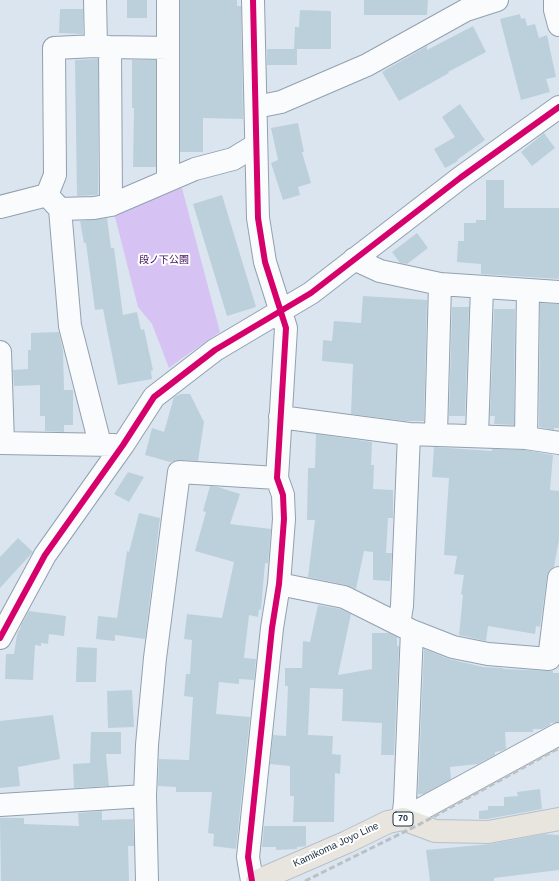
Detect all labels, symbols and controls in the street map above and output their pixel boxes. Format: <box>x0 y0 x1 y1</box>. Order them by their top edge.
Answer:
park label: 段ノ下公園 <box>139 254 189 266</box>
road number: 70 <box>393 812 413 826</box>
street label: Kamikoma Joyo Line <box>291 820 381 870</box>

